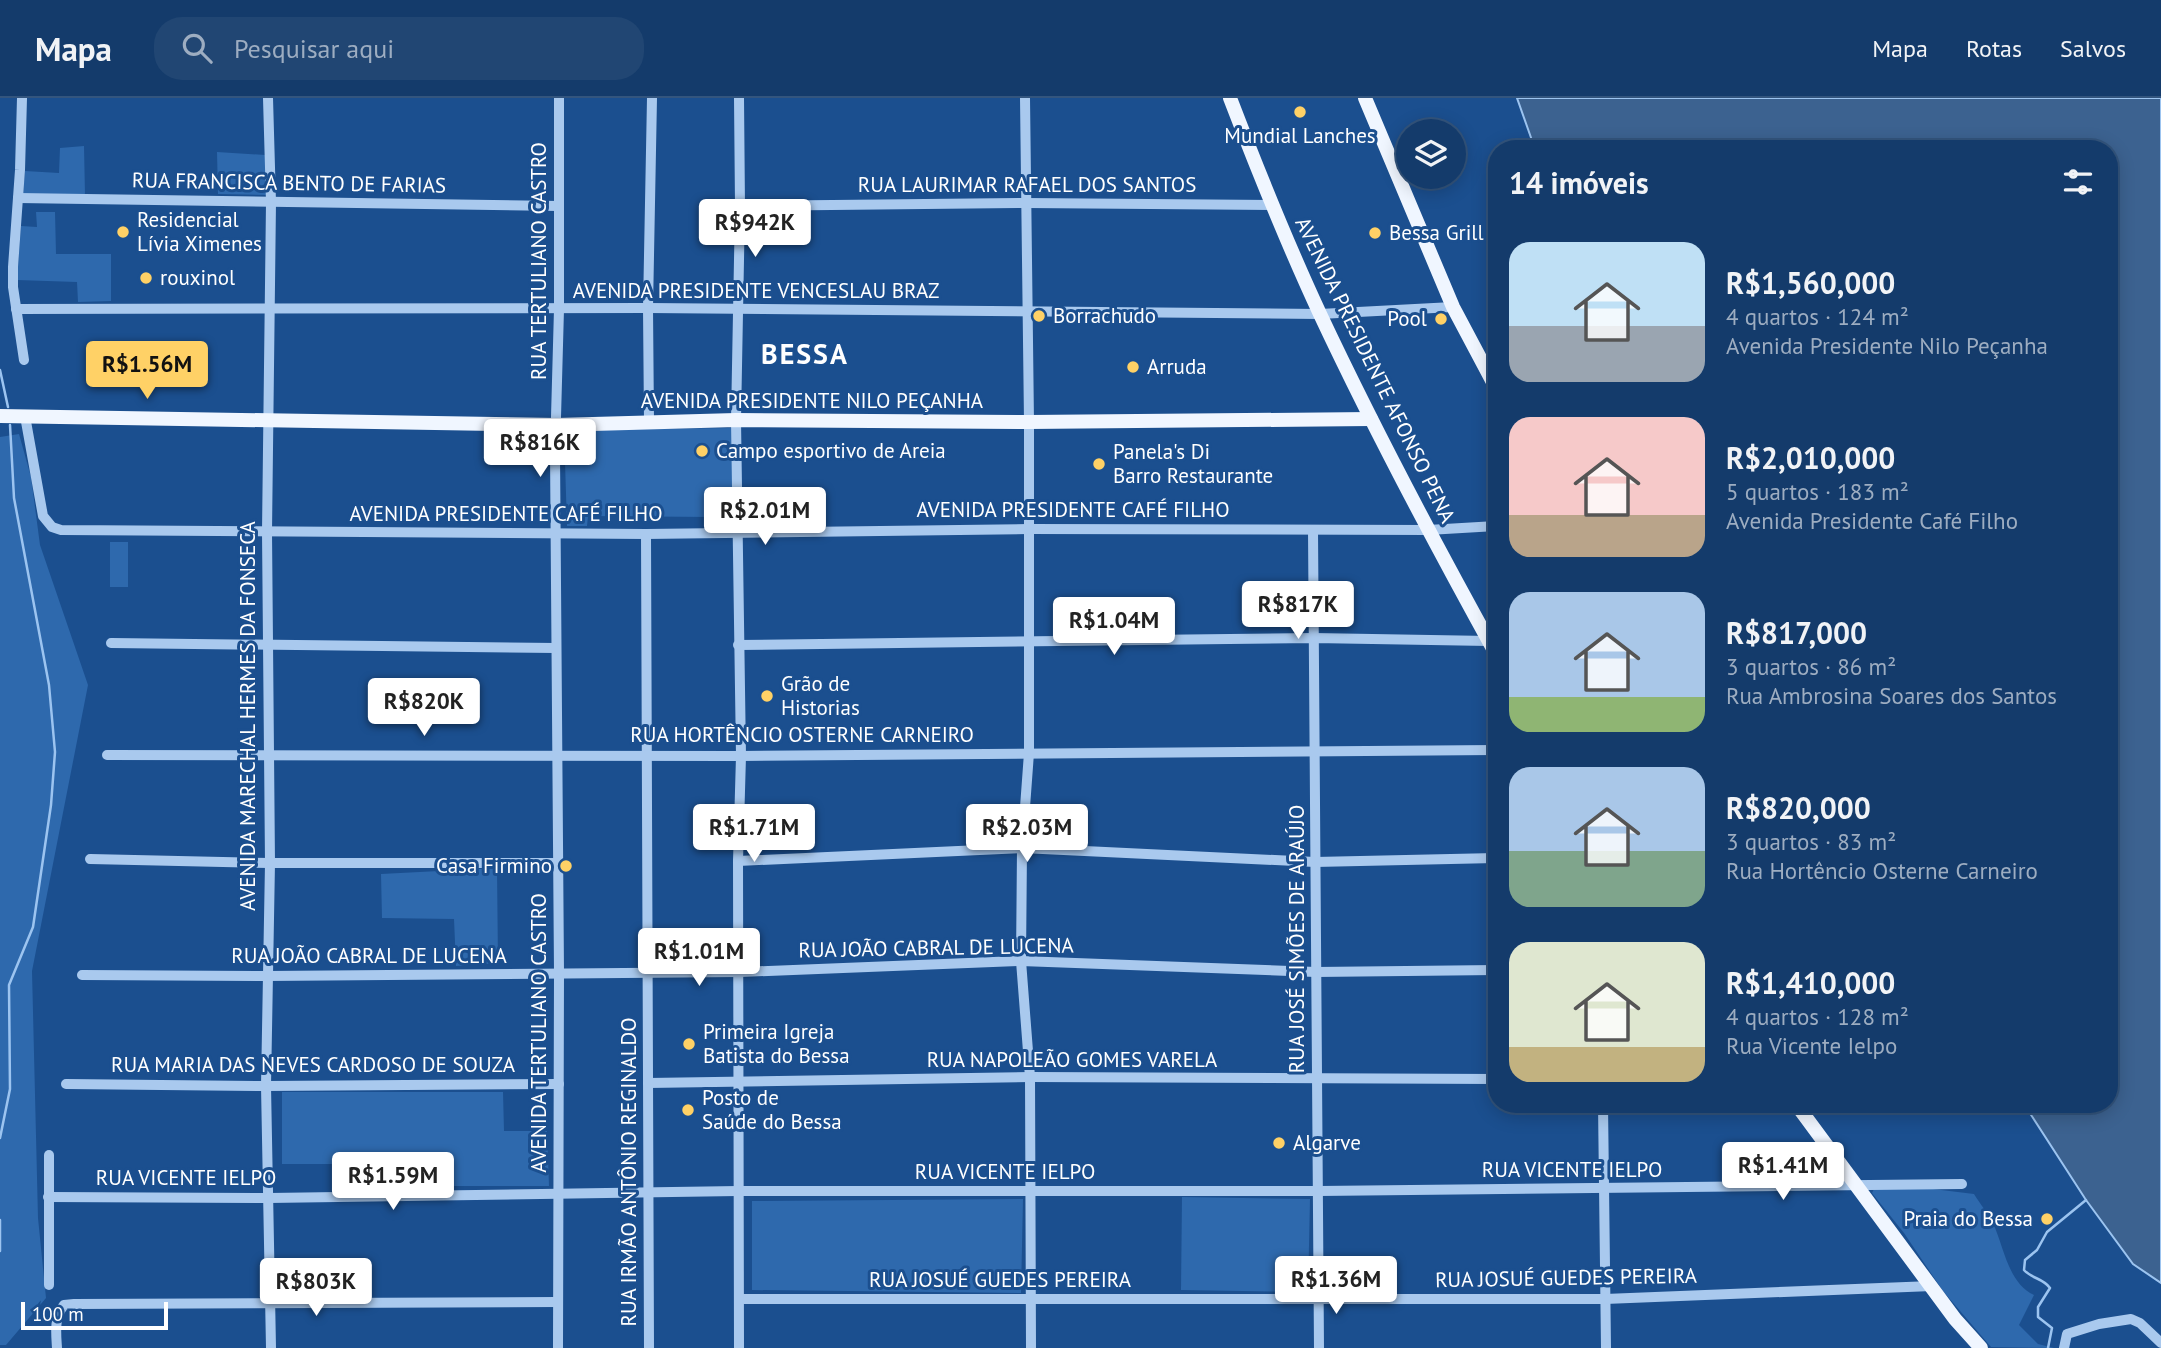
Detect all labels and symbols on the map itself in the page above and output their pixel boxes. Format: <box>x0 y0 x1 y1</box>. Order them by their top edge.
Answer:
marker: Mundial Lanches <box>1292 104 1308 120</box>
place label: Mundial Lanches <box>1224 122 1376 149</box>
street label: RUA TERTULIANO CASTRO <box>525 142 552 380</box>
street label: RUA FRANCISCA BENTO DE FARIAS <box>132 166 446 199</box>
street label: RUA LAURIMAR RAFAEL DOS SANTOS <box>858 171 1196 198</box>
pin: R$942K <box>698 200 812 259</box>
place label: Residencial Lívia Ximenes <box>137 206 262 257</box>
street label: AVENIDA PRESIDENTE AFONSO PENA <box>1289 212 1462 528</box>
place label: Bessa Grill <box>1389 219 1484 246</box>
marker: Residencial Lívia Ximenes <box>115 224 131 240</box>
marker: Bessa Grill <box>1367 225 1383 241</box>
place label: rouxinol <box>160 264 235 291</box>
marker: rouxinol <box>138 270 154 286</box>
street label: AVENIDA PRESIDENTE VENCESLAU BRAZ <box>573 277 939 304</box>
place label: Borrachudo <box>1053 302 1156 329</box>
place label: Pool <box>1387 305 1427 332</box>
marker: Borrachudo <box>1031 308 1047 324</box>
marker: Pool <box>1433 311 1449 327</box>
district label: BESSA <box>761 335 849 372</box>
pin: R$1.56M <box>82 342 212 401</box>
place label: Arruda <box>1147 353 1207 380</box>
marker: Arruda <box>1125 359 1141 375</box>
street label: AVENIDA PRESIDENTE NILO PEÇANHA <box>641 387 984 414</box>
pin: R$816K <box>483 420 597 479</box>
place label: Campo esportivo de Areia <box>716 437 946 464</box>
place label: Panela's Di Barro Restaurante <box>1113 438 1273 489</box>
marker: Campo esportivo de Areia <box>694 443 710 459</box>
marker: Panela's Di Barro Restaurante <box>1091 456 1107 472</box>
pin: R$2.01M <box>700 488 830 547</box>
street label: AVENIDA PRESIDENTE CAFÉ FILHO <box>916 496 1230 523</box>
street label: AVENIDA PRESIDENTE CAFÉ FILHO <box>349 500 663 527</box>
street label: AVENIDA MARECHAL HERMES DA FONSECA <box>234 520 261 911</box>
pin: R$817K <box>1241 582 1355 641</box>
pin: R$1.04M <box>1049 598 1179 657</box>
place label: Grão de Historias <box>781 670 860 721</box>
pin: R$820K <box>367 678 481 738</box>
marker: Grão de Historias <box>759 688 775 704</box>
street label: RUA HORTÊNCIO OSTERNE CARNEIRO <box>630 721 974 748</box>
pin: R$1.71M <box>689 804 819 864</box>
pin: R$2.03M <box>962 804 1092 864</box>
street label: RUA JOSÉ SIMÕES DE ARAÚJO <box>1283 805 1310 1073</box>
place label: Casa Firmino <box>436 852 552 879</box>
marker: Casa Firmino <box>558 858 574 874</box>
street label: AVENIDA TERTULIANO CASTRO <box>525 893 552 1173</box>
pin: R$1.01M <box>634 928 764 988</box>
street label: RUA JOÃO CABRAL DE LUCENA <box>798 932 1075 963</box>
street label: RUA JOÃO CABRAL DE LUCENA <box>231 942 507 969</box>
street label: RUA IRMÃO ANTÔNIO REGINALDO <box>615 1017 642 1327</box>
place label: Primeira Igreja Batista do Bessa <box>703 1018 850 1069</box>
marker: Primeira Igreja Batista do Bessa <box>681 1036 697 1052</box>
street label: RUA NAPOLEÃO GOMES VARELA <box>927 1046 1218 1073</box>
street label: RUA MARIA DAS NEVES CARDOSO DE SOUZA <box>111 1051 516 1078</box>
place label: Posto de Saúde do Bessa <box>702 1084 842 1135</box>
marker: Posto de Saúde do Bessa <box>680 1102 696 1118</box>
place label: Algarve <box>1293 1129 1361 1156</box>
marker: Algarve <box>1271 1135 1287 1151</box>
pin: R$1.41M <box>1718 1142 1848 1202</box>
pin: R$1.59M <box>328 1152 458 1212</box>
street label: RUA VICENTE IELPO <box>1482 1156 1662 1183</box>
street label: RUA VICENTE IELPO <box>915 1158 1095 1185</box>
street label: RUA VICENTE IELPO <box>96 1164 276 1191</box>
place label: Praia do Bessa <box>1904 1205 2033 1232</box>
marker: Praia do Bessa <box>2039 1211 2055 1227</box>
pin: R$1.36M <box>1271 1256 1401 1316</box>
pin: R$803K <box>259 1258 373 1318</box>
street label: RUA JOSUÉ GUEDES PEREIRA <box>1435 1262 1698 1293</box>
street label: RUA JOSUÉ GUEDES PEREIRA <box>869 1266 1132 1293</box>
scale bar <box>21 1299 168 1331</box>

